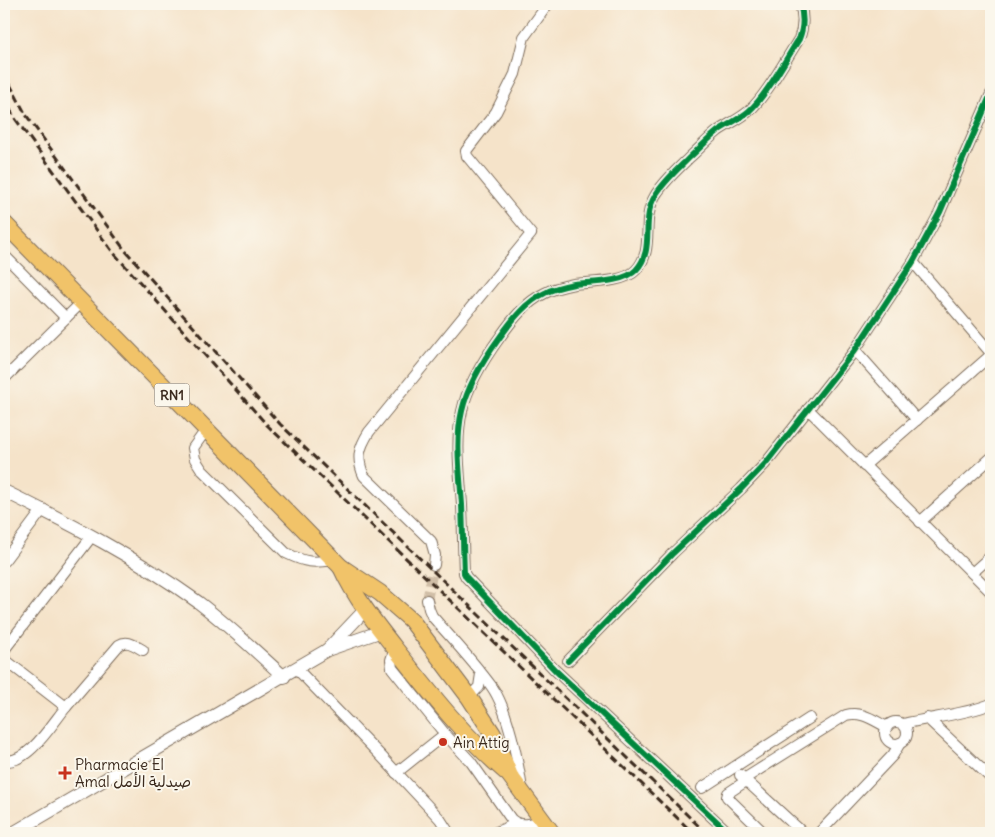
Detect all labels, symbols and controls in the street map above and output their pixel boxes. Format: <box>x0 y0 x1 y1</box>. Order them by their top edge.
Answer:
road number: RN1 <box>154 384 190 406</box>
place label: Ain Attig <box>453 733 510 752</box>
marker: Ain Attig <box>437 736 449 748</box>
place label: Pharmacie El Amal صيدلية الأمل <box>75 755 191 791</box>
marker: Pharmacie El Amal صيدلية الأمل <box>59 767 71 779</box>

